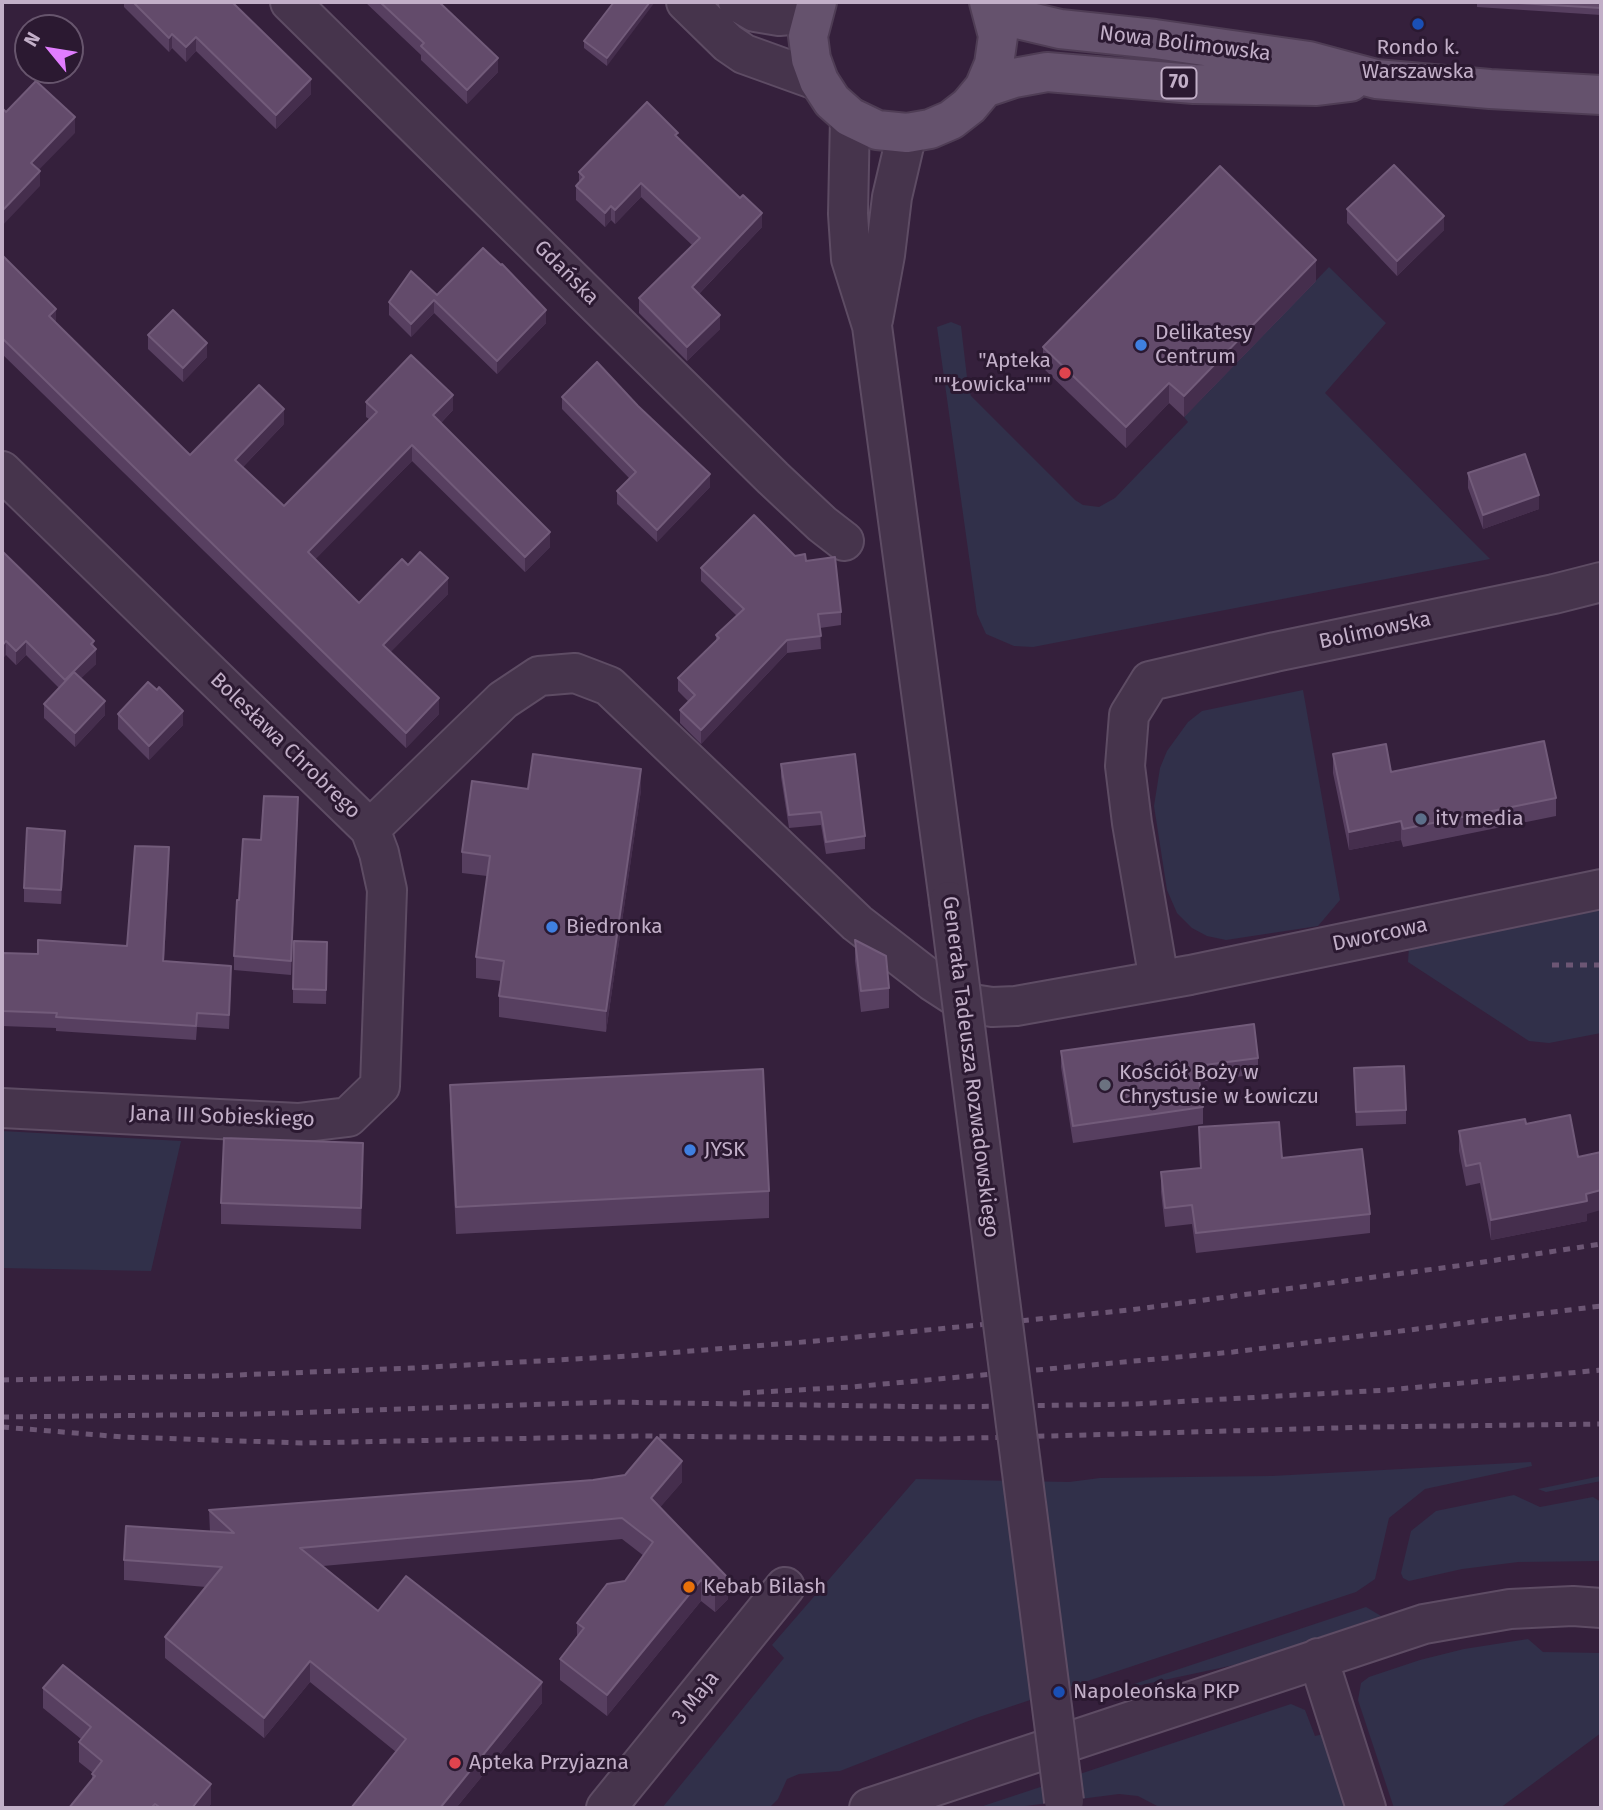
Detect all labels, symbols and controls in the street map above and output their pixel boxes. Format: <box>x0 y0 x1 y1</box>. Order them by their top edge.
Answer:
north arrow <box>14 14 84 84</box>
marker: Rondo k. Warszawska <box>1410 16 1426 32</box>
street label: Nowa Bolimowska <box>1098 21 1272 67</box>
text: N <box>19 28 45 50</box>
place label: Rondo k. Warszawska <box>1362 35 1474 85</box>
road number: 70 <box>1162 68 1196 99</box>
street label: Gdańska <box>528 235 604 311</box>
place label: Delikatesy Centrum <box>1155 320 1252 370</box>
marker: Delikatesy Centrum <box>1133 337 1149 353</box>
place label: "Apteka ""Łowicka""" <box>934 348 1051 398</box>
marker: "Apteka ""Łowicka""" <box>1057 365 1073 381</box>
street label: Bolimowska <box>1317 607 1433 655</box>
street label: Bolesława Chrobrego <box>205 668 365 824</box>
place label: itv media <box>1435 806 1524 832</box>
marker: itv media <box>1413 811 1429 827</box>
street label: Generała Tadeusza Rozwadowskiego <box>937 895 1003 1239</box>
street label: Dworcowa <box>1330 913 1430 957</box>
place label: Biedronka <box>566 914 663 940</box>
marker: Biedronka <box>544 919 560 935</box>
place label: Kościół Boży w Chrystusie w Łowiczu <box>1119 1060 1319 1110</box>
marker: Kościół Boży w Chrystusie w Łowiczu <box>1097 1077 1113 1093</box>
street label: Jana III Sobieskiego <box>129 1101 315 1133</box>
place label: JYSK <box>704 1137 745 1163</box>
marker: JYSK <box>682 1142 698 1158</box>
place label: Kebab Bilash <box>703 1574 826 1600</box>
marker: Kebab Bilash <box>681 1579 697 1595</box>
street label: 3 Maja <box>667 1666 725 1730</box>
place label: Napoleońska PKP <box>1073 1679 1240 1705</box>
marker: Napoleońska PKP <box>1051 1684 1067 1700</box>
place label: Apteka Przyjazna <box>469 1750 629 1776</box>
marker: Apteka Przyjazna <box>447 1755 463 1771</box>

